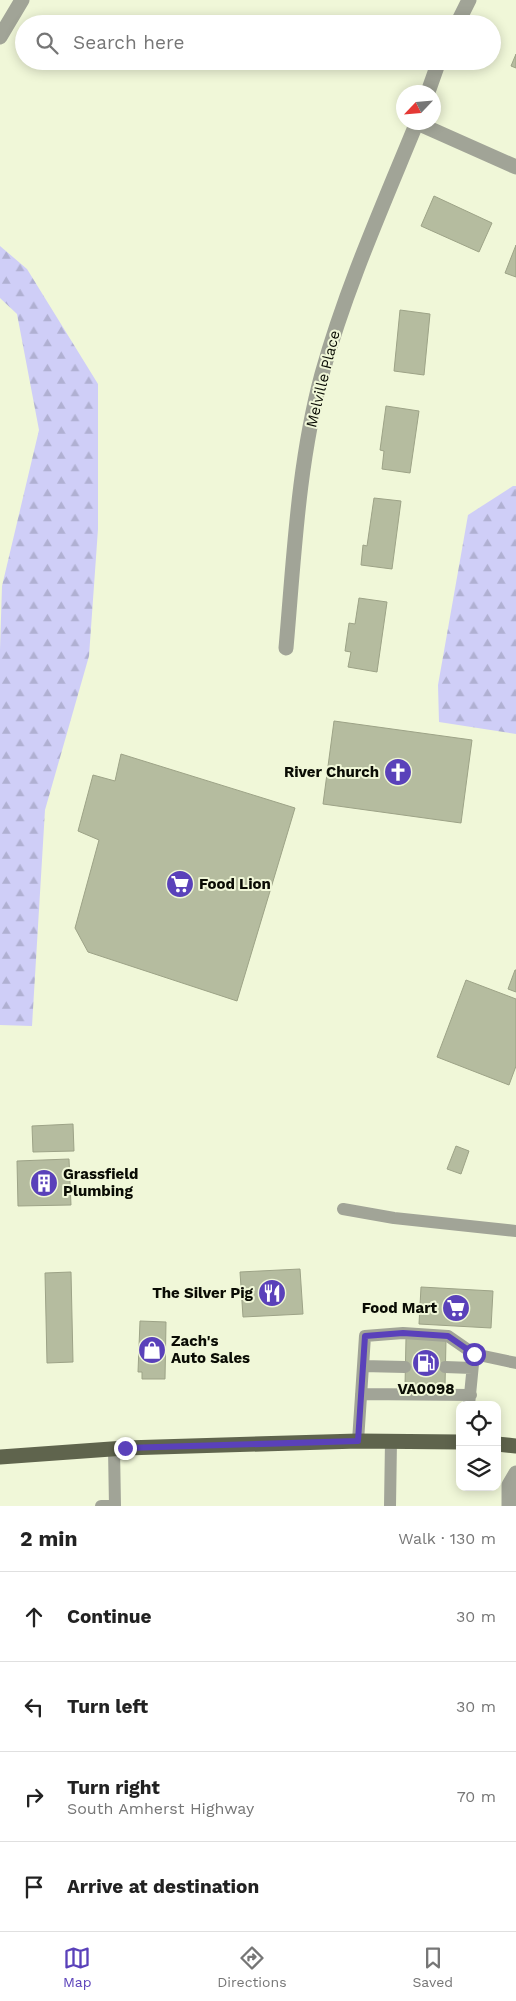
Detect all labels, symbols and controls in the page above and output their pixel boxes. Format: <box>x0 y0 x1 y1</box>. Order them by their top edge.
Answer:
search box <box>15 15 501 70</box>
icon: search <box>33 29 61 57</box>
text: Search here <box>73 31 184 54</box>
north arrow <box>396 85 441 130</box>
street label: Melville Place <box>302 328 344 430</box>
church icon: River Church <box>383 757 413 787</box>
place label: River Church <box>284 763 379 781</box>
supermarket icon: Food Lion <box>165 869 195 899</box>
place label: Food Lion <box>199 875 271 893</box>
place label: Grassfield Plumbing <box>63 1165 138 1200</box>
building icon: Grassfield Plumbing <box>29 1168 59 1198</box>
restaurant icon: The Silver Pig <box>257 1278 287 1308</box>
place label: The Silver Pig <box>152 1284 254 1302</box>
supermarket icon: Food Mart <box>441 1293 471 1323</box>
place label: Food Mart <box>362 1299 437 1317</box>
place label: Zach's Auto Sales <box>171 1332 250 1367</box>
shop icon: Zach's Auto Sales <box>137 1335 167 1365</box>
route start <box>463 1343 486 1366</box>
fuel station icon: VA0098 <box>411 1348 441 1378</box>
place label: VA0098 <box>397 1380 455 1398</box>
map controls <box>456 1401 501 1491</box>
button: locate <box>456 1401 501 1446</box>
route end <box>114 1437 137 1460</box>
button: layers <box>456 1446 501 1491</box>
text: 2 min <box>20 1526 77 1551</box>
text: Walk · 130 m <box>398 1529 496 1548</box>
icon: ahead <box>20 1603 48 1631</box>
text: Continue <box>67 1605 151 1628</box>
text: 30 m <box>456 1607 496 1626</box>
icon: left <box>20 1693 48 1721</box>
text: Turn left <box>67 1695 148 1718</box>
text: 30 m <box>456 1697 496 1716</box>
text: Turn right <box>67 1776 160 1799</box>
icon: right <box>20 1783 48 1811</box>
text: 70 m <box>457 1787 496 1806</box>
text: South Amherst Highway <box>67 1799 254 1818</box>
icon: arrive <box>20 1873 48 1901</box>
text: Arrive at destination <box>67 1875 259 1898</box>
tab: Map <box>63 1944 92 1990</box>
tab: Directions <box>217 1944 287 1990</box>
tab: Saved <box>412 1944 453 1990</box>

